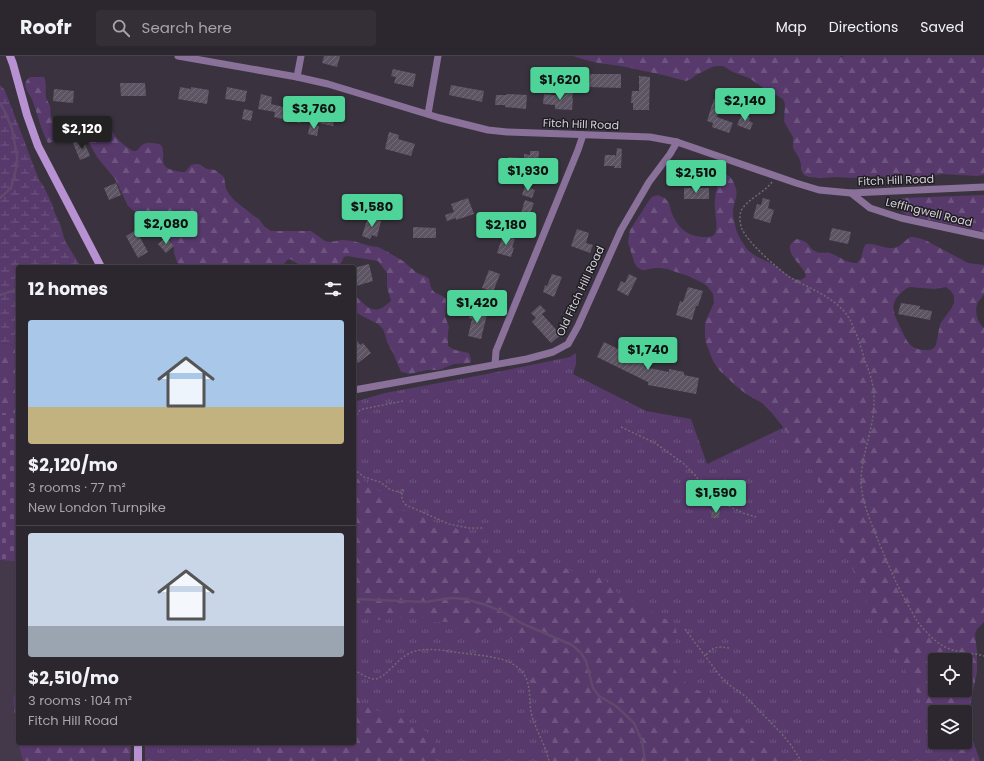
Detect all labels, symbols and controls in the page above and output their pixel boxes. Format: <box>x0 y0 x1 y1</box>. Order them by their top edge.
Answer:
search box <box>96 10 376 46</box>
text: Roofr <box>20 14 72 41</box>
icon: search <box>110 17 132 39</box>
text: Search here <box>142 17 232 38</box>
text: Map <box>776 17 807 37</box>
text: Directions <box>829 17 898 37</box>
text: Saved <box>920 17 964 37</box>
pin: $1,620 <box>527 67 593 101</box>
text: $1,620 <box>539 70 581 89</box>
pin: $2,140 <box>712 88 778 122</box>
text: $2,140 <box>724 91 766 110</box>
pin: $3,760 <box>281 96 347 130</box>
text: $3,760 <box>292 99 336 118</box>
street label: Fitch Hill Road <box>543 115 619 133</box>
pin: $2,120 <box>49 116 115 150</box>
text: $2,120 <box>62 119 102 138</box>
pin: $1,930 <box>495 158 561 192</box>
pin: $2,510 <box>663 160 729 194</box>
text: $1,930 <box>507 161 549 180</box>
text: $2,510 <box>675 163 717 182</box>
street label: Fitch Hill Road <box>858 171 934 189</box>
street label: Leffingwell Road <box>884 193 974 231</box>
pin: $1,580 <box>339 194 405 228</box>
text: $1,580 <box>351 197 393 216</box>
pin: $2,080 <box>133 211 199 245</box>
pin: $2,180 <box>473 212 539 246</box>
text: $2,080 <box>143 214 189 233</box>
text: $2,180 <box>485 215 527 234</box>
street label: Old Fitch Hill Road <box>552 243 608 339</box>
text: 12 homes <box>28 277 108 301</box>
icon: filters <box>322 278 344 300</box>
pin: $1,420 <box>444 290 510 324</box>
text: $1,420 <box>456 293 498 312</box>
pin: $1,740 <box>615 337 681 371</box>
text: $1,740 <box>627 340 669 359</box>
icon: home <box>150 346 222 418</box>
text: $2,120/mo <box>28 453 118 477</box>
text: 3 rooms · 77 m² <box>28 478 126 497</box>
pin: $1,590 <box>683 480 749 514</box>
text: $1,590 <box>695 483 737 502</box>
text: New London Turnpike <box>28 498 166 517</box>
icon: home <box>150 559 222 631</box>
map controls <box>928 653 972 749</box>
button: locate <box>928 653 972 697</box>
text: $2,510/mo <box>28 666 119 690</box>
text: 3 rooms · 104 m² <box>28 691 132 710</box>
button: layers <box>928 705 972 749</box>
text: Fitch Hill Road <box>28 711 118 730</box>

